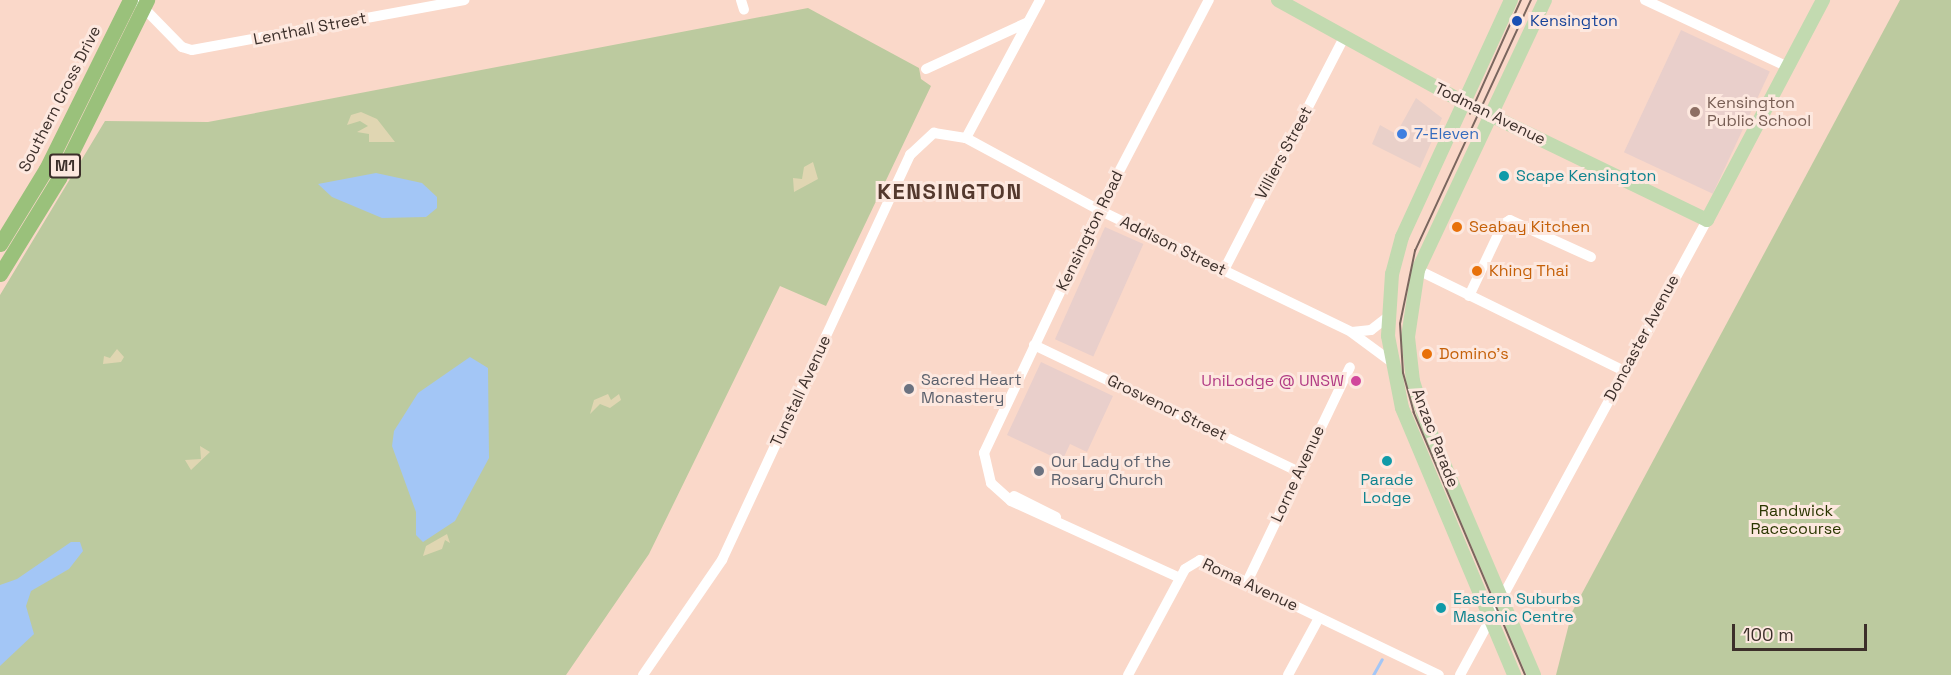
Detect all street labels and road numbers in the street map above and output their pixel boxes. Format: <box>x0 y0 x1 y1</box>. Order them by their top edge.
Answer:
street label: Lenthall Street <box>252 9 368 49</box>
street label: Southern Cross Drive <box>15 23 105 175</box>
street label: Todman Avenue <box>1431 79 1549 149</box>
street label: Villiers Street <box>1251 103 1317 203</box>
road number: M1 <box>48 154 82 178</box>
street label: Kensington Road <box>1053 168 1127 294</box>
street label: Addison Street <box>1117 212 1229 280</box>
street label: Doncaster Avenue <box>1601 271 1683 405</box>
street label: Tunstall Avenue <box>767 332 835 450</box>
street label: Grosvenor Street <box>1104 371 1230 445</box>
street label: Anzac Parade <box>1407 386 1463 490</box>
street label: Lorne Avenue <box>1267 423 1329 525</box>
street label: Roma Avenue <box>1199 554 1301 616</box>

